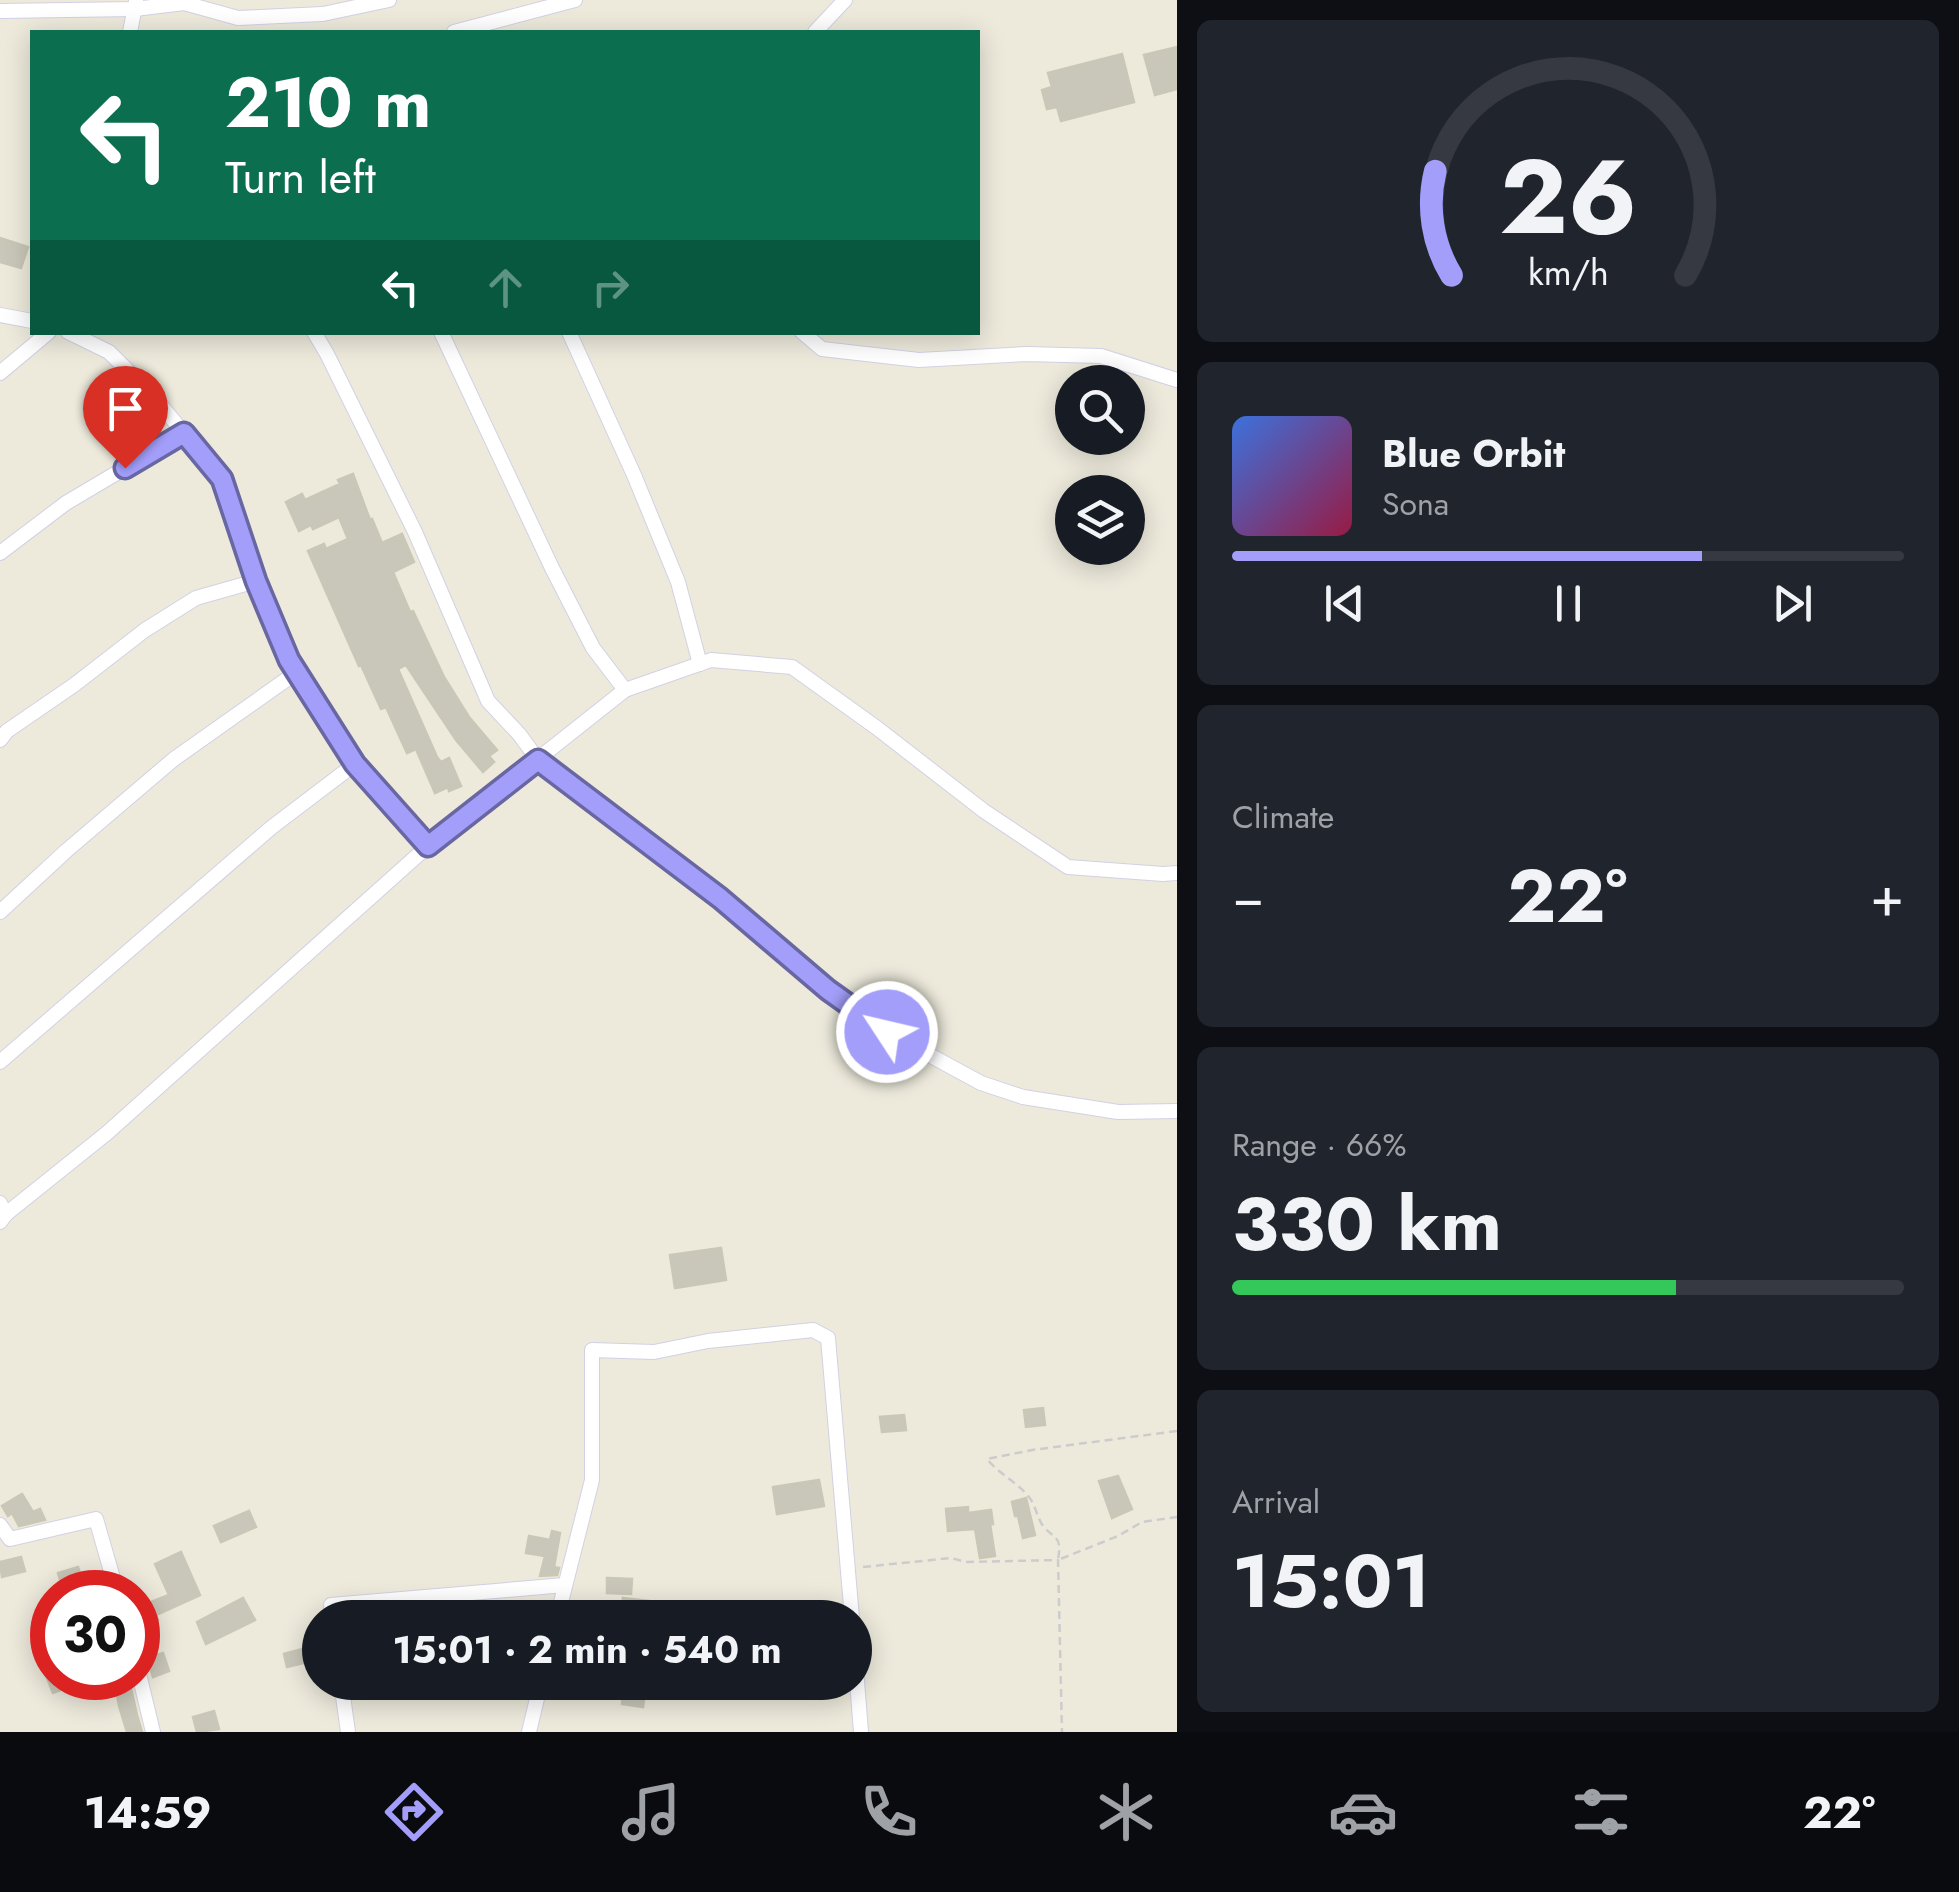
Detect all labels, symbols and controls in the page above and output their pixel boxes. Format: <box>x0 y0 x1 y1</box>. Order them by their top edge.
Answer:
text: 210 m <box>225 52 431 153</box>
icon: left <box>60 70 190 200</box>
text: 26 <box>1499 122 1637 272</box>
text: Turn left <box>225 145 376 210</box>
text: km/h <box>1528 247 1608 298</box>
icon: left <box>373 260 428 315</box>
icon: ahead <box>478 260 533 315</box>
icon: right <box>583 260 638 315</box>
map controls <box>1055 365 1145 565</box>
button: search <box>1055 365 1145 455</box>
pin <box>83 366 168 469</box>
icon: arrive <box>98 381 153 436</box>
text: Blue Orbit <box>1382 426 1565 481</box>
button: layers <box>1055 475 1145 565</box>
text: Sona <box>1382 481 1449 527</box>
icon: previous <box>1317 576 1372 631</box>
icon: pause <box>1541 576 1596 631</box>
icon: next <box>1765 576 1820 631</box>
text: Climate <box>1232 794 1334 840</box>
text: 22° <box>1507 842 1628 950</box>
text: − <box>1232 857 1264 937</box>
text: + <box>1870 857 1904 937</box>
position arrow <box>835 980 939 1084</box>
text: Range · 66% <box>1232 1122 1407 1168</box>
text: 330 km <box>1232 1170 1502 1278</box>
text: Arrival <box>1232 1479 1320 1525</box>
text: 15:01 <box>1232 1527 1431 1635</box>
speed limit sign: 30 <box>30 1570 160 1700</box>
text: 15:01 · 2 min · 540 m <box>392 1622 782 1677</box>
icon: directions <box>379 1777 449 1847</box>
icon: music <box>616 1777 686 1847</box>
icon: phone <box>854 1777 924 1847</box>
icon: climate <box>1091 1777 1161 1847</box>
icon: car <box>1328 1777 1398 1847</box>
icon: filters <box>1566 1777 1636 1847</box>
text: 14:59 <box>84 1780 212 1845</box>
text: 22° <box>1803 1780 1875 1845</box>

